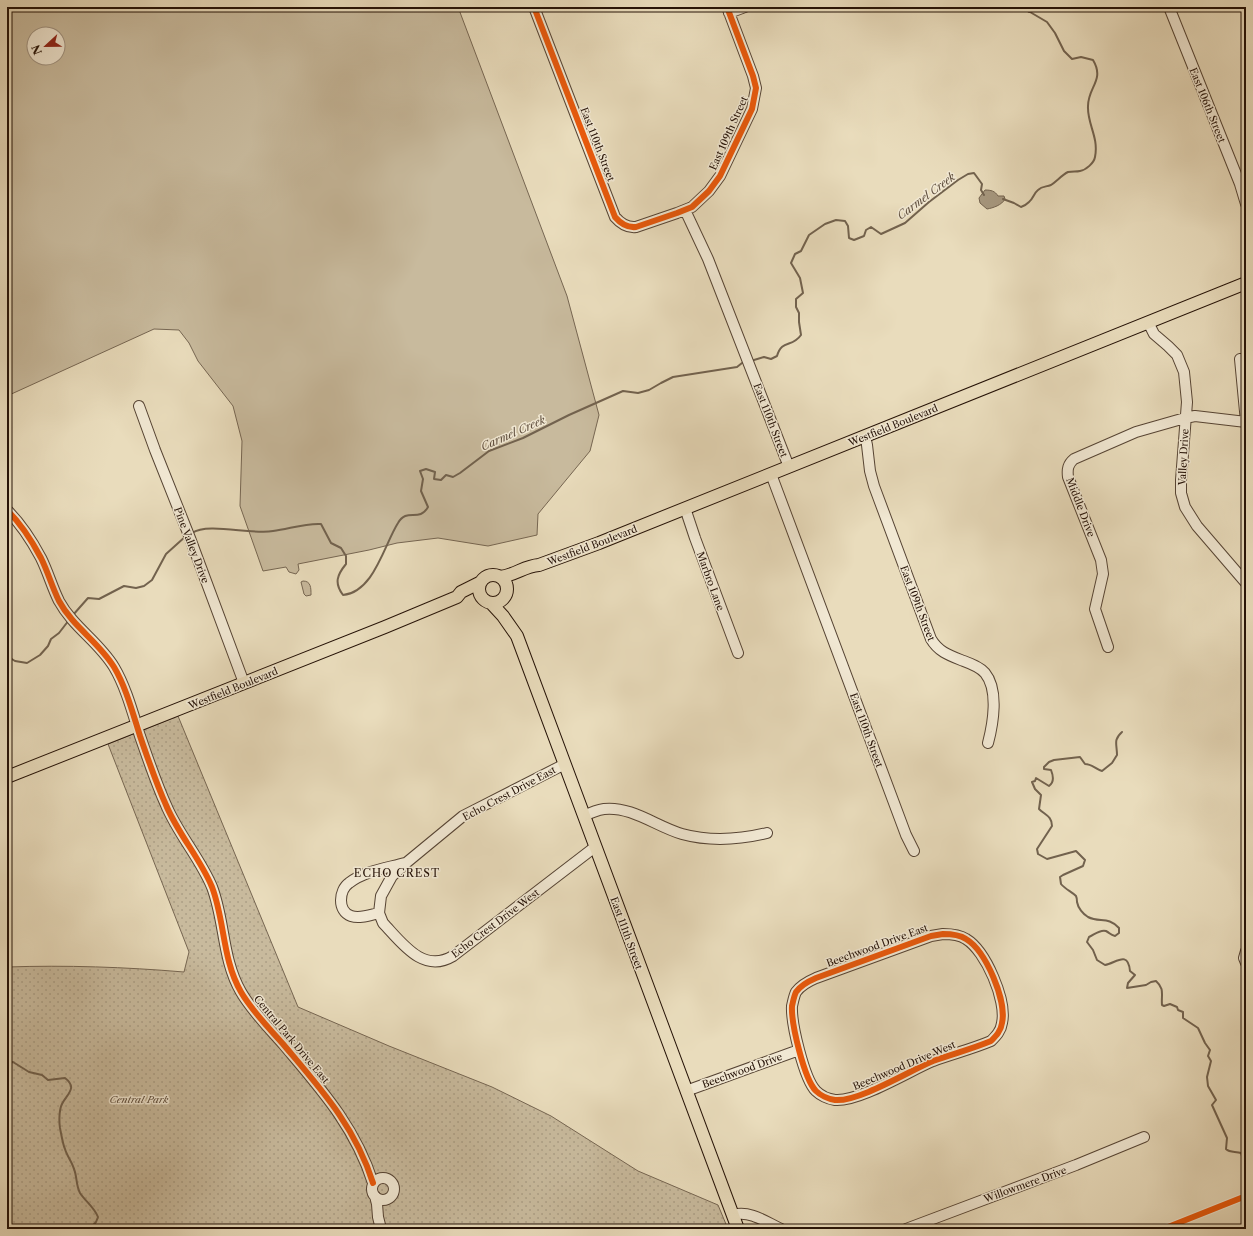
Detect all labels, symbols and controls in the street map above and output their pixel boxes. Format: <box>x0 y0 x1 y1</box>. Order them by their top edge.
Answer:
north arrow <box>26 26 66 66</box>
text: N <box>28 42 45 57</box>
street label: East 106th Street <box>1187 66 1229 145</box>
street label: East 109th Street <box>706 94 751 172</box>
street label: East 110th Street <box>577 105 618 183</box>
water label: Carmel Creek <box>894 169 958 222</box>
street label: East 110th Street <box>750 381 791 459</box>
street label: Westfield Boulevard <box>846 402 940 450</box>
water label: Carmel Creek <box>479 412 548 453</box>
street label: Valley Drive <box>1175 428 1191 487</box>
street label: Middle Drive <box>1063 476 1098 539</box>
street label: Pine Valley Drive <box>171 505 212 586</box>
street label: Westfield Boulevard <box>544 522 639 569</box>
street label: Marbro Lane <box>694 550 727 613</box>
street label: East 109th Street <box>897 564 938 643</box>
street label: Westfield Boulevard <box>186 665 280 713</box>
street label: East 110th Street <box>847 691 886 770</box>
street label: Echo Crest Drive East <box>460 763 558 824</box>
district label: ECHO CREST <box>354 866 440 880</box>
street label: Echo Crest Drive West <box>449 886 542 961</box>
street label: East 111th Street <box>607 895 646 972</box>
street label: Beechwood Drive East <box>825 921 930 970</box>
street label: Central Park Drive East <box>251 993 333 1086</box>
street label: Beechwood Drive West <box>851 1038 958 1093</box>
street label: Beechwood Drive <box>700 1050 784 1091</box>
park label: Central Park <box>110 1093 169 1106</box>
street label: Willowmere Drive <box>981 1163 1069 1206</box>

